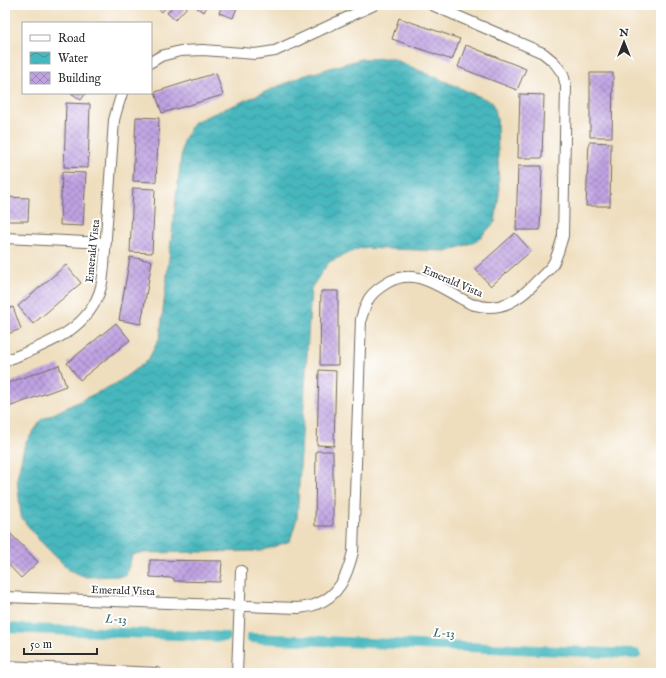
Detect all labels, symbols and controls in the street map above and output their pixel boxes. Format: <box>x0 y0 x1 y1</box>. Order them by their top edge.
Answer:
legend <box>22 22 152 94</box>
north arrow <box>604 22 644 62</box>
text: N <box>618 26 629 40</box>
text: Road <box>58 31 86 46</box>
text: Water <box>58 51 89 66</box>
text: Building <box>58 71 102 86</box>
street label: Emerald Vista <box>83 218 103 284</box>
street label: Emerald Vista <box>421 263 485 301</box>
street label: Emerald Vista <box>91 583 155 599</box>
water label: L-13 <box>104 612 127 627</box>
water label: L-13 <box>432 626 455 641</box>
scale bar <box>24 630 97 656</box>
text: 50 m <box>30 637 52 652</box>

